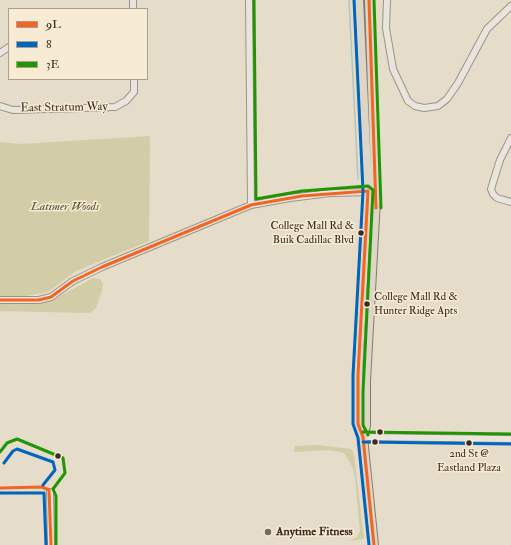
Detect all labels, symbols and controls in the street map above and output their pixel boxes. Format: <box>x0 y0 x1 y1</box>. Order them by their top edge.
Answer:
legend <box>8 8 148 80</box>
text: 9L <box>46 17 61 32</box>
text: 8 <box>46 37 52 52</box>
text: 3E <box>46 57 59 72</box>
street label: East Stratum Way <box>20 100 108 116</box>
park label: Latimer Woods <box>31 200 99 214</box>
place label: College Mall Rd & Buik Cadillac Blvd <box>270 220 354 246</box>
marker: College Mall Rd & Buik Cadillac Blvd <box>356 228 366 238</box>
place label: College Mall Rd & Hunter Ridge Apts <box>374 291 458 317</box>
marker: College Mall Rd & Hunter Ridge Apts <box>362 299 372 309</box>
unlabelled marker <box>375 427 385 437</box>
unlabelled marker <box>370 437 380 447</box>
marker: 2nd St @ Eastland Plaza <box>464 438 474 448</box>
place label: 2nd St @ Eastland Plaza <box>437 448 501 474</box>
unlabelled marker <box>53 451 63 461</box>
place label: Anytime Fitness <box>276 525 353 539</box>
marker: Anytime Fitness <box>263 527 273 537</box>

